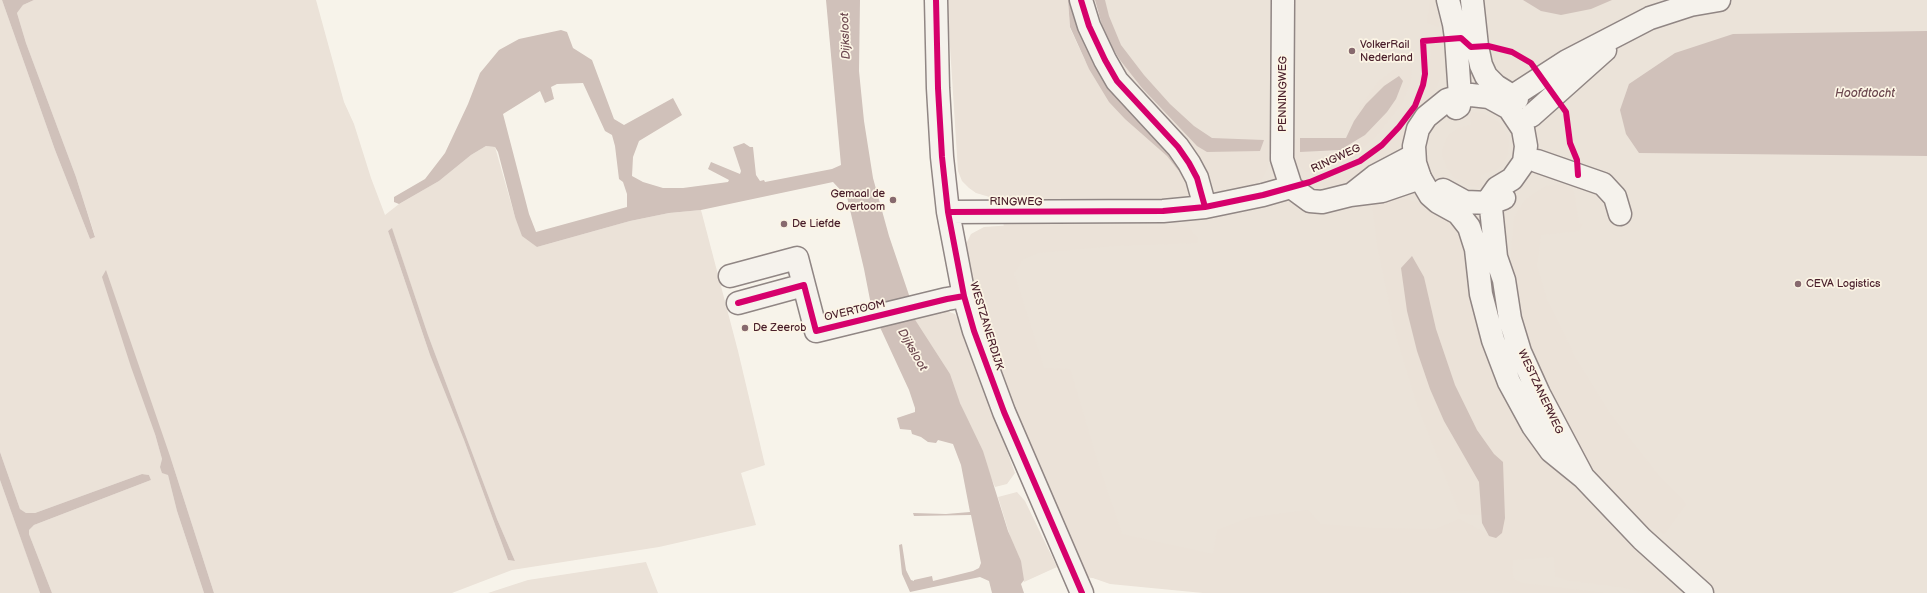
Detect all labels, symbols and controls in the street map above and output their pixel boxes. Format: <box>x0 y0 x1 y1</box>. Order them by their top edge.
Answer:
water label: Dijksloot <box>838 13 854 59</box>
place label: VolkerRail Nederland <box>1360 38 1413 64</box>
marker: VolkerRail Nederland <box>1347 46 1357 56</box>
street label: PENNINGWEG <box>1276 56 1290 132</box>
water label: Hoofdtocht <box>1835 87 1895 101</box>
street label: RINGWEG <box>1309 142 1363 176</box>
place label: Gemaal de Overtoom <box>830 187 885 213</box>
marker: Gemaal de Overtoom <box>888 195 898 205</box>
street label: RINGWEG <box>989 195 1043 209</box>
place label: De Liefde <box>792 217 841 231</box>
marker: De Liefde <box>779 219 789 229</box>
place label: CEVA Logistics <box>1806 277 1881 291</box>
marker: CEVA Logistics <box>1793 279 1803 289</box>
street label: WESTZANERDIJK <box>966 280 1006 372</box>
street label: OVERTOOM <box>823 298 887 324</box>
place label: De Zeerob <box>753 321 806 335</box>
marker: De Zeerob <box>740 323 750 333</box>
water label: Dijksloot <box>894 326 930 374</box>
street label: WESTZANERWEG <box>1515 348 1565 436</box>

